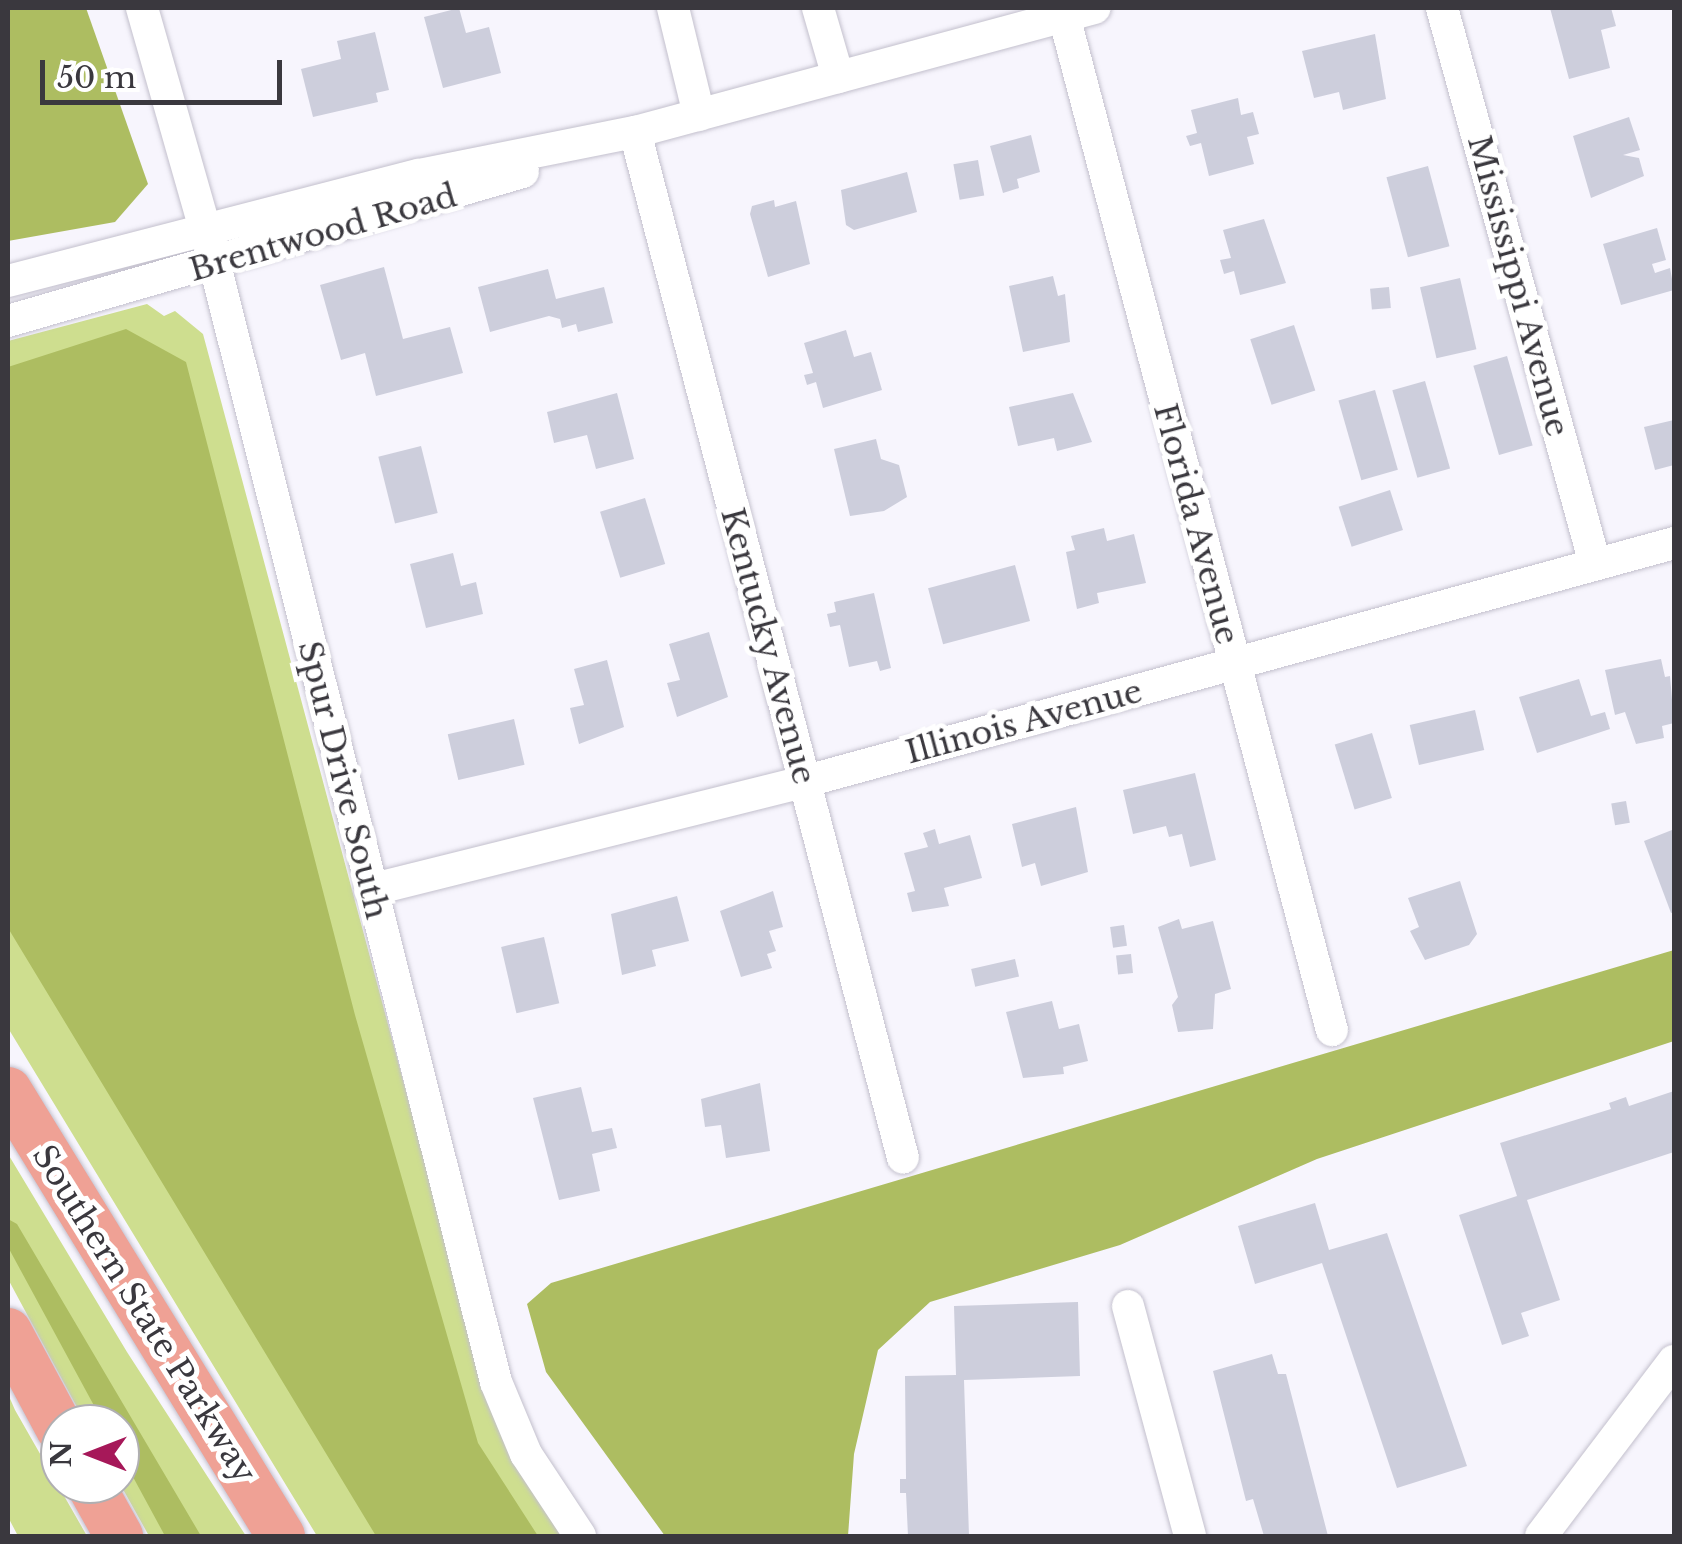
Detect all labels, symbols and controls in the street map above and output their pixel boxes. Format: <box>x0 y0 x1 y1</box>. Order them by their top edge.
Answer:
scale bar <box>45 40 288 102</box>
text: 50 m <box>57 59 136 96</box>
street label: Mississippi Avenue <box>1459 131 1577 441</box>
street label: Brentwood Road <box>185 176 461 290</box>
street label: Florida Avenue <box>1145 399 1247 649</box>
street label: Kentucky Avenue <box>712 503 824 789</box>
street label: Spur Drive South <box>290 637 396 923</box>
street label: Illinois Avenue <box>901 672 1147 772</box>
street label: Southern State Parkway <box>24 1138 264 1490</box>
north arrow <box>40 1404 140 1504</box>
text: N <box>44 1441 79 1467</box>

